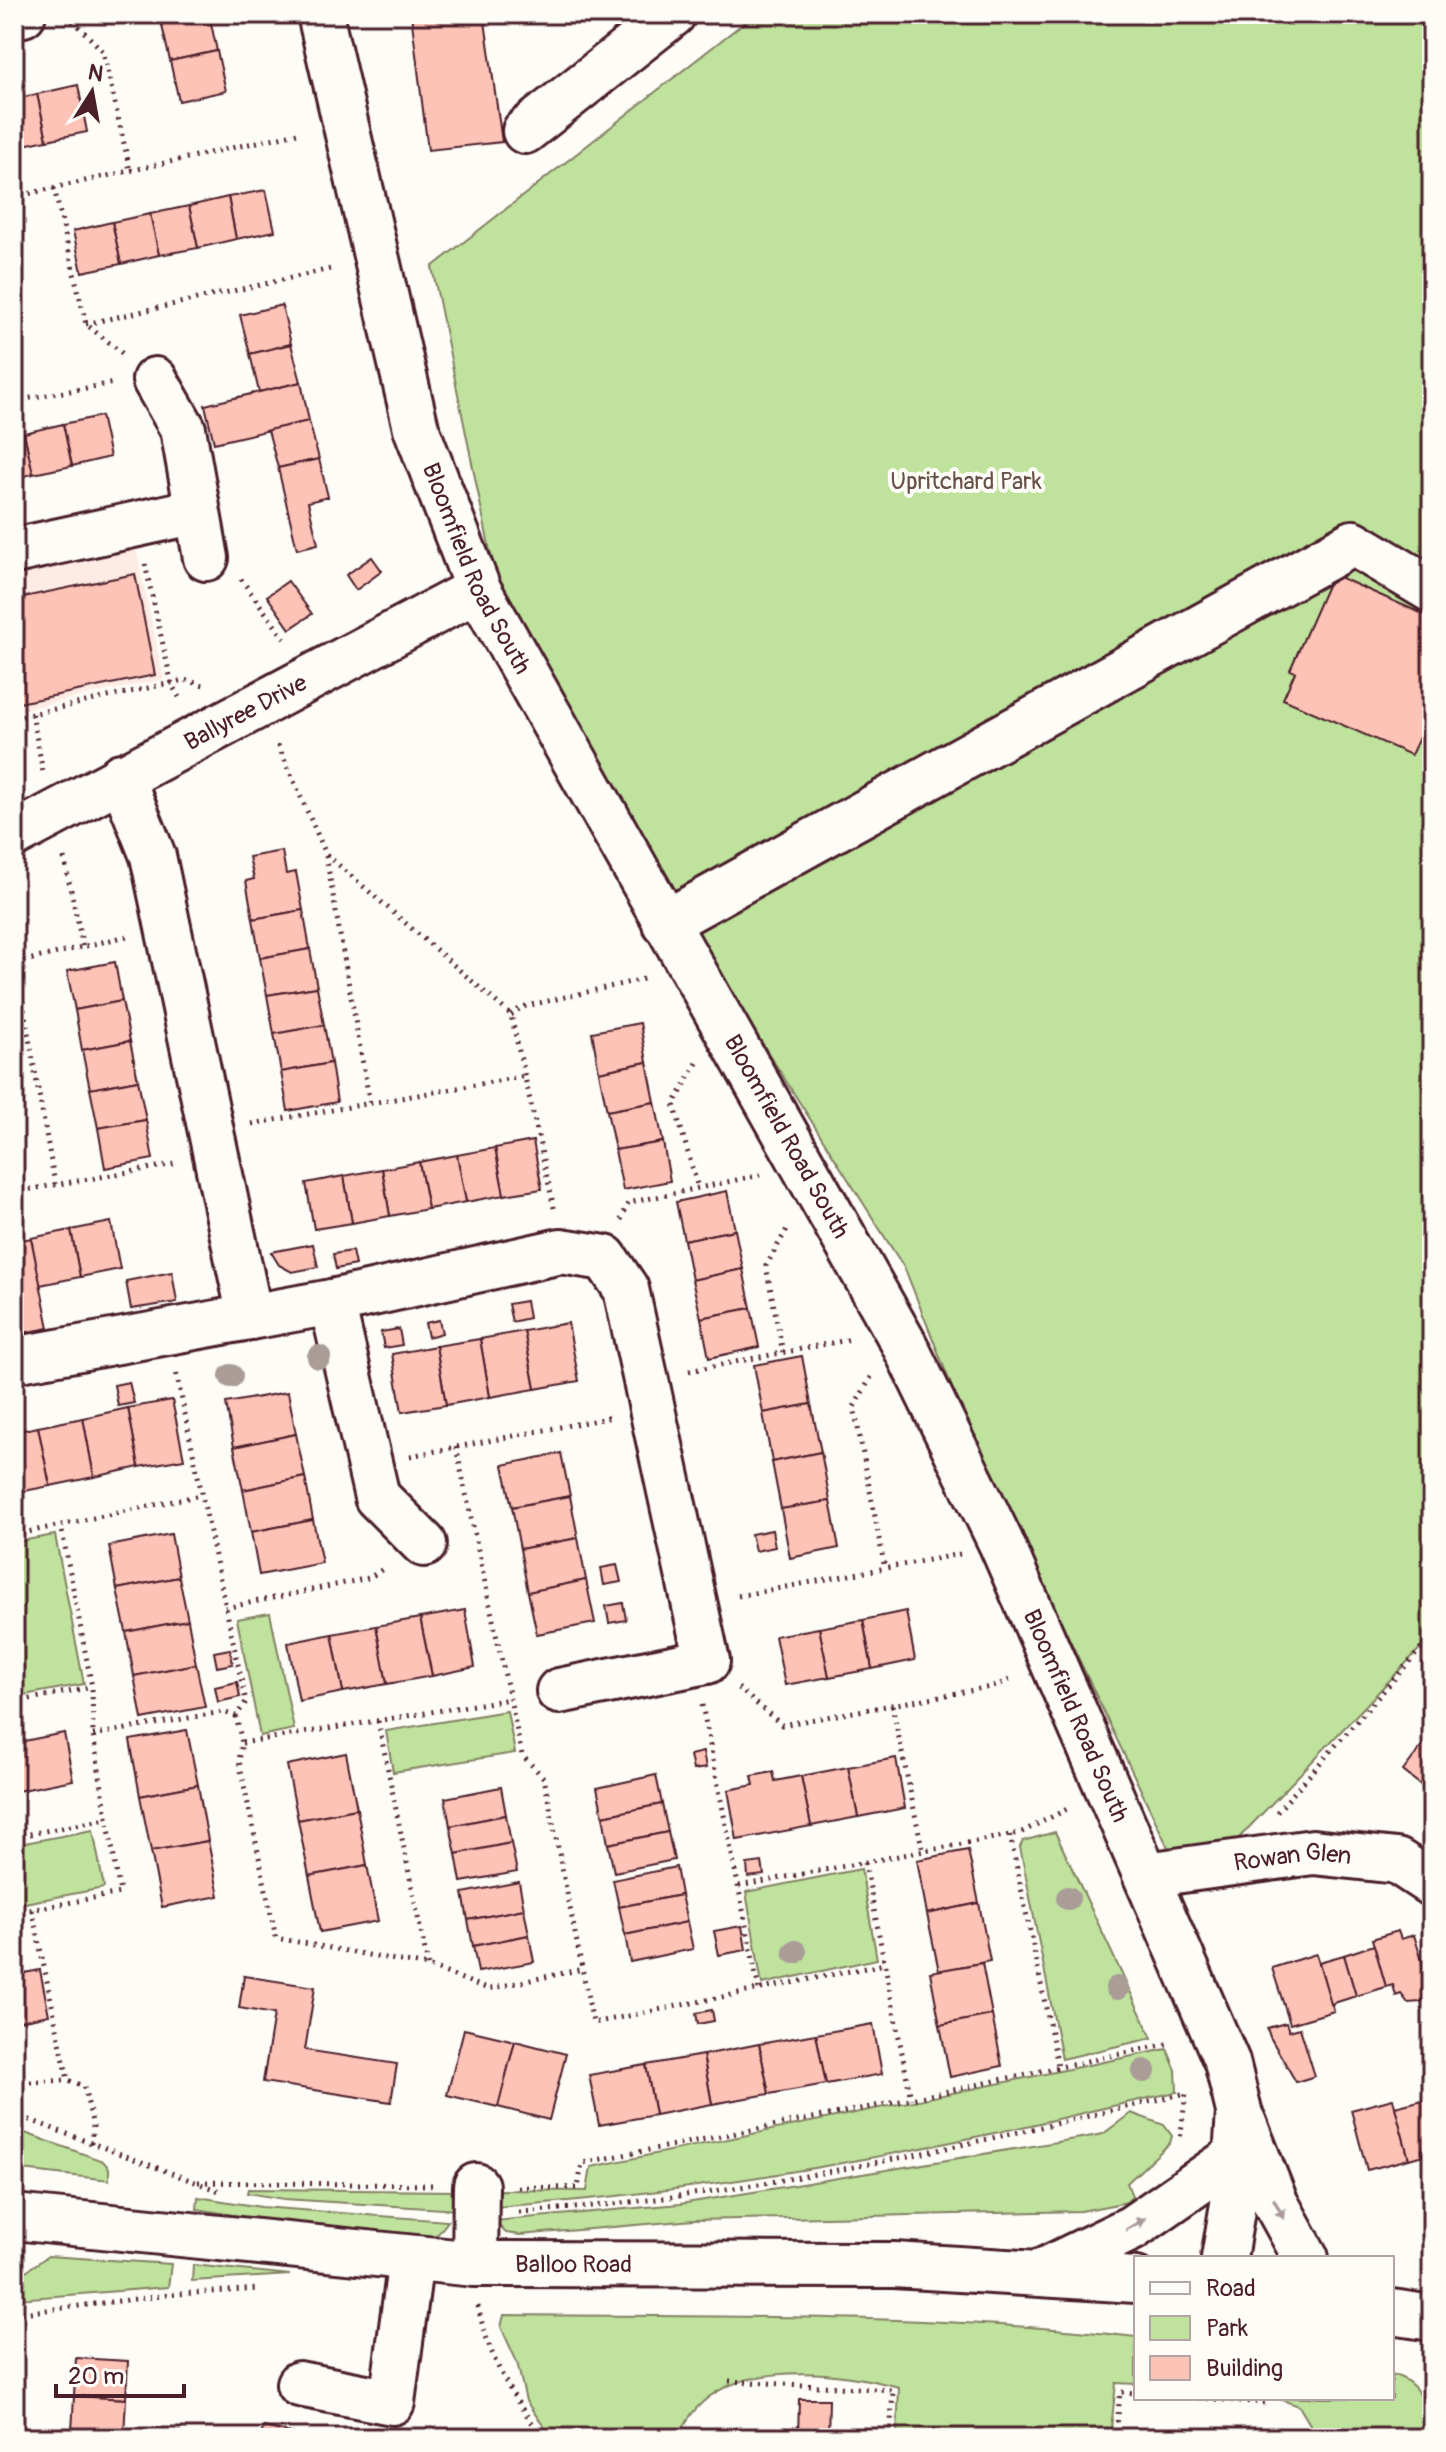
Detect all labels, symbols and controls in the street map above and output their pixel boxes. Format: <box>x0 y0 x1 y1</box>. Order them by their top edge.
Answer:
north arrow <box>52 52 132 132</box>
text: N <box>86 58 106 89</box>
street label: Bloomfield Road South <box>416 459 537 679</box>
park label: Upritchard Park <box>890 467 1042 496</box>
street label: Ballyree Drive <box>179 668 312 757</box>
street label: Bloomfield Road South <box>718 1030 855 1243</box>
street label: Bloomfield Road South <box>1017 1605 1135 1827</box>
street label: Rowan Glen <box>1232 1837 1353 1878</box>
one-way arrow <box>1273 2198 1286 2221</box>
one-way arrow <box>1125 2217 1147 2231</box>
street label: Balloo Road <box>515 2250 632 2279</box>
legend <box>1134 2256 1394 2400</box>
text: Road <box>1206 2274 1256 2303</box>
text: Park <box>1206 2314 1248 2343</box>
scale bar <box>56 2348 184 2398</box>
text: Building <box>1206 2354 1283 2383</box>
text: 20 m <box>68 2362 124 2391</box>

